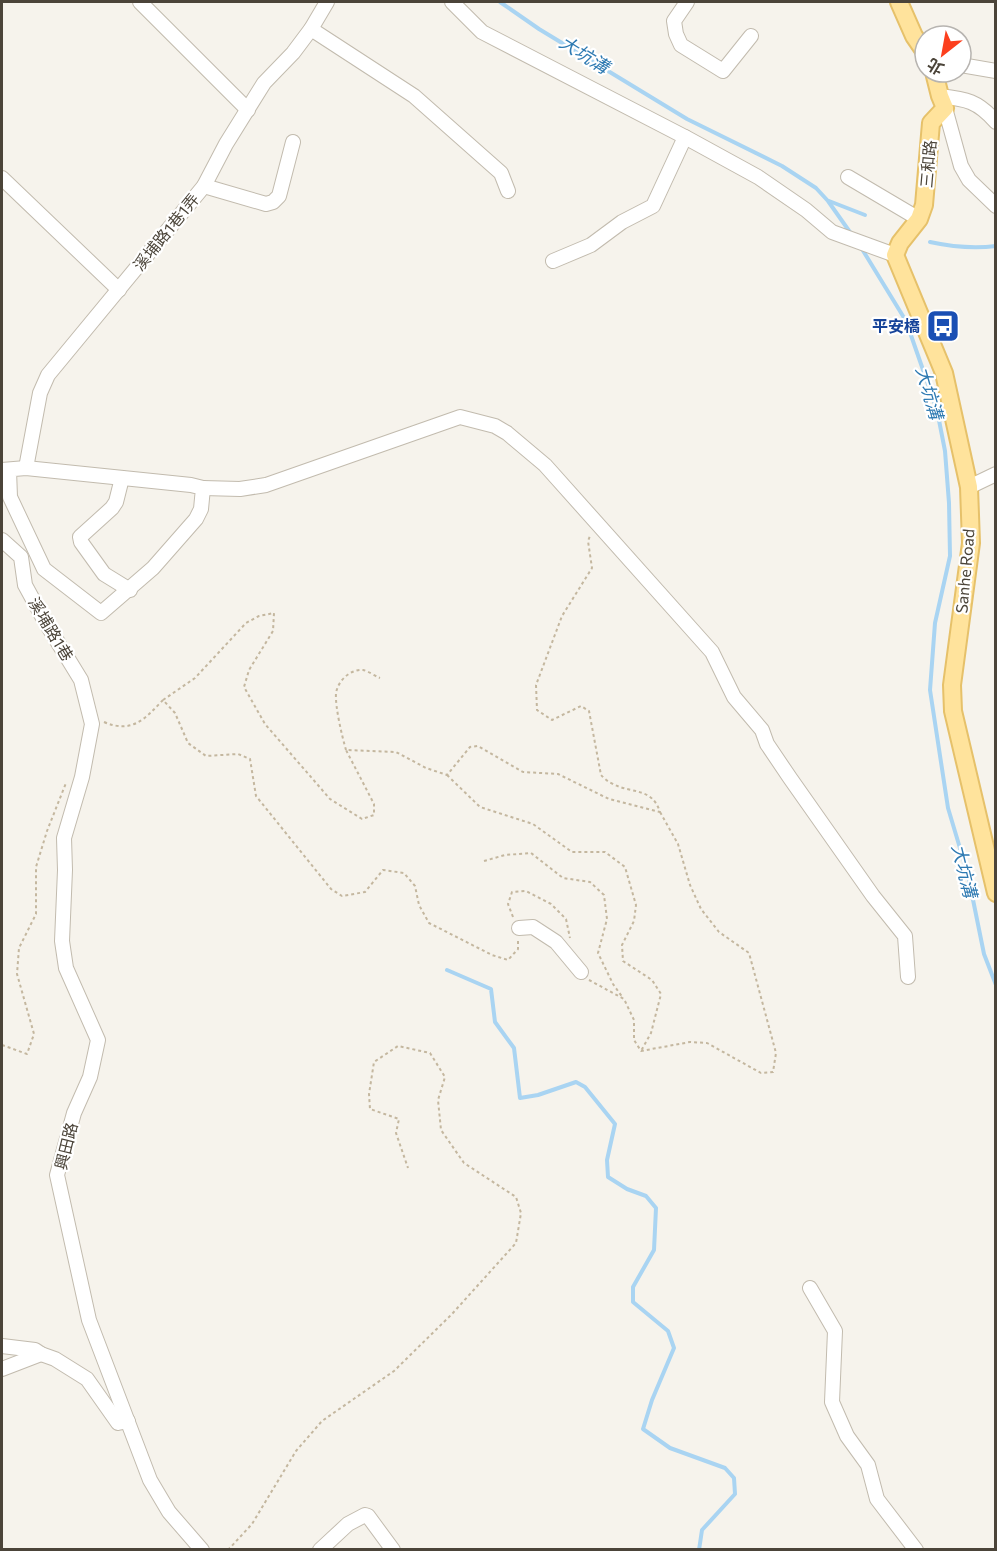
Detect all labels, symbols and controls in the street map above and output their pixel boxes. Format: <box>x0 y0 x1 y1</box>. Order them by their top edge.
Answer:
north arrow <box>913 24 973 84</box>
water label: 大坑溝 <box>556 31 616 79</box>
text: 北 <box>923 55 947 80</box>
street label: 三和路 <box>916 139 939 189</box>
street label: 溪埔路1巷1弄 <box>129 189 202 274</box>
bus stop icon: 平安橋 <box>925 308 961 344</box>
place label: 平安橋 <box>872 316 920 335</box>
water label: 大坑溝 <box>912 364 949 425</box>
street label: Sanhe Road <box>951 528 978 614</box>
street label: 溪埔路1巷 <box>25 593 78 664</box>
water label: 大坑溝 <box>948 842 983 903</box>
street label: 興田路 <box>50 1120 81 1171</box>

